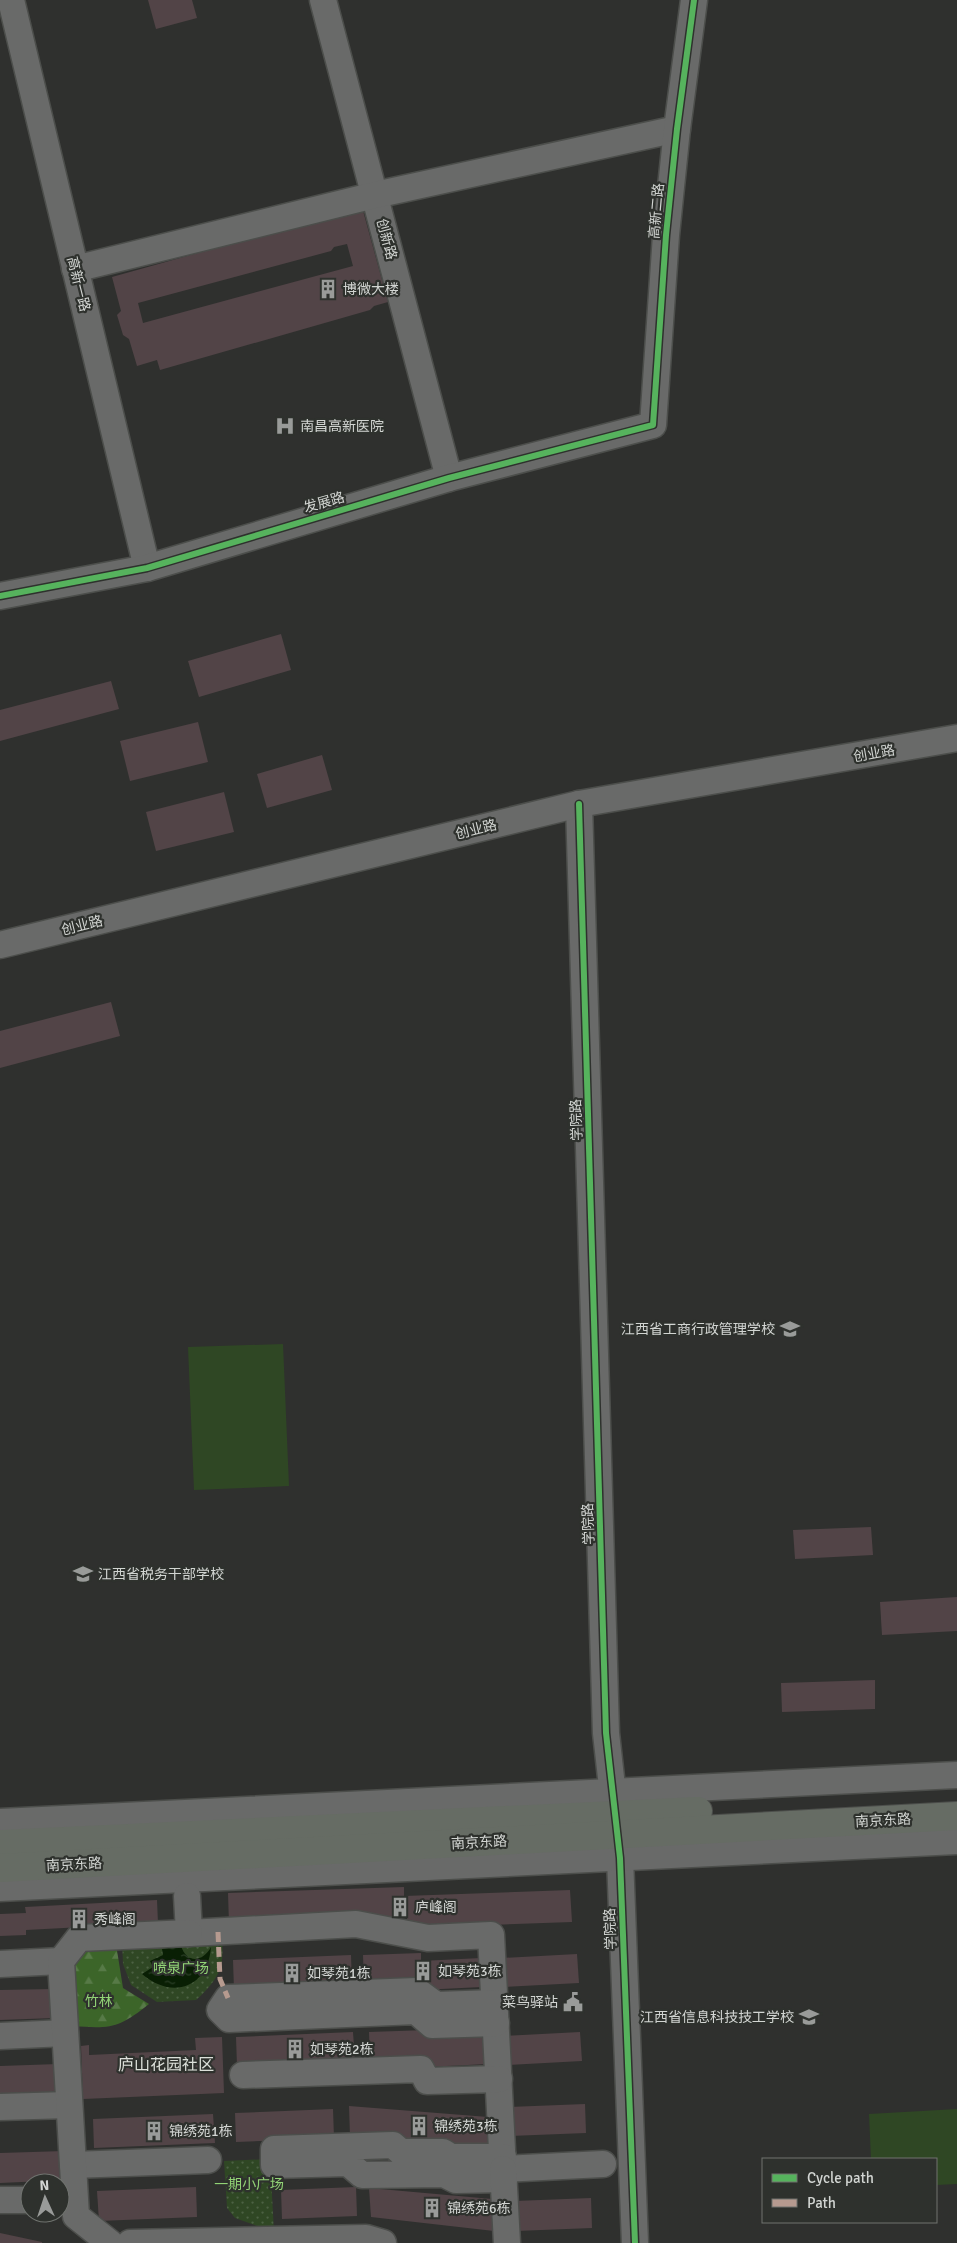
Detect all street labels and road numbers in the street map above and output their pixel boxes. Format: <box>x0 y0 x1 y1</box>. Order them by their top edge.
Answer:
street label: 高新二路 <box>646 182 667 240</box>
street label: 创新路 <box>373 217 400 262</box>
street label: 高新一路 <box>63 255 94 313</box>
street label: 发展路 <box>302 489 347 516</box>
street label: 创业路 <box>852 741 896 766</box>
street label: 创业路 <box>454 816 499 843</box>
street label: 创业路 <box>60 912 105 939</box>
street label: 学院路 <box>567 1099 586 1141</box>
street label: 学院路 <box>579 1503 598 1545</box>
street label: 南京东路 <box>855 1811 911 1830</box>
street label: 南京东路 <box>451 1833 507 1852</box>
street label: 南京东路 <box>46 1855 102 1874</box>
street label: 学院路 <box>601 1908 620 1950</box>

